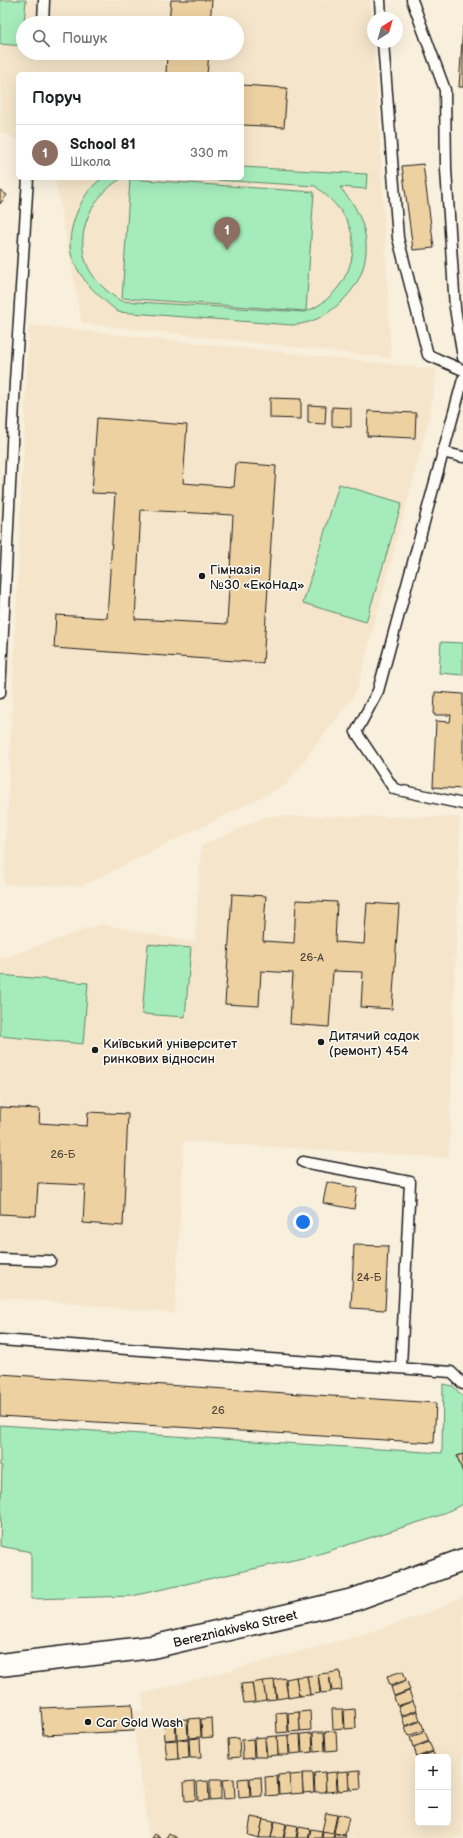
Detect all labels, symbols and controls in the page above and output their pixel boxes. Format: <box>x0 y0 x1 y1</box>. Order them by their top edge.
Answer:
north arrow <box>367 12 403 48</box>
search box <box>16 16 244 60</box>
icon: search <box>30 27 52 49</box>
text: Пошук <box>62 29 108 48</box>
text: Поруч <box>32 88 82 108</box>
text: School 81 <box>70 135 136 154</box>
text: 1 <box>42 145 48 161</box>
text: 330 m <box>190 145 228 161</box>
text: Школа <box>70 154 111 170</box>
pin: 1 <box>214 217 240 250</box>
place label: Гімназія №30 «ЕкоНад» <box>210 562 304 593</box>
marker: Гімназія №30 «ЕкоНад» <box>197 571 207 581</box>
house number: 26-А <box>300 951 324 964</box>
place label: Дитячий садок (ремонт) 454 <box>329 1028 419 1059</box>
place label: Київський університет ринкових відносин <box>103 1036 237 1067</box>
marker: Дитячий садок (ремонт) 454 <box>316 1037 326 1047</box>
marker: Київський університет ринкових відносин <box>90 1045 100 1055</box>
house number: 26-Б <box>51 1148 76 1161</box>
your location <box>293 1212 313 1232</box>
house number: 24-Б <box>357 1271 382 1284</box>
house number: 26 <box>211 1404 225 1417</box>
street label: Berezniakivska Street <box>172 1607 299 1651</box>
place label: Car Gold Wash <box>96 1715 183 1731</box>
marker: Car Gold Wash <box>83 1717 93 1727</box>
map controls <box>415 1754 451 1826</box>
button: + <box>415 1754 451 1790</box>
button: − <box>415 1790 451 1826</box>

